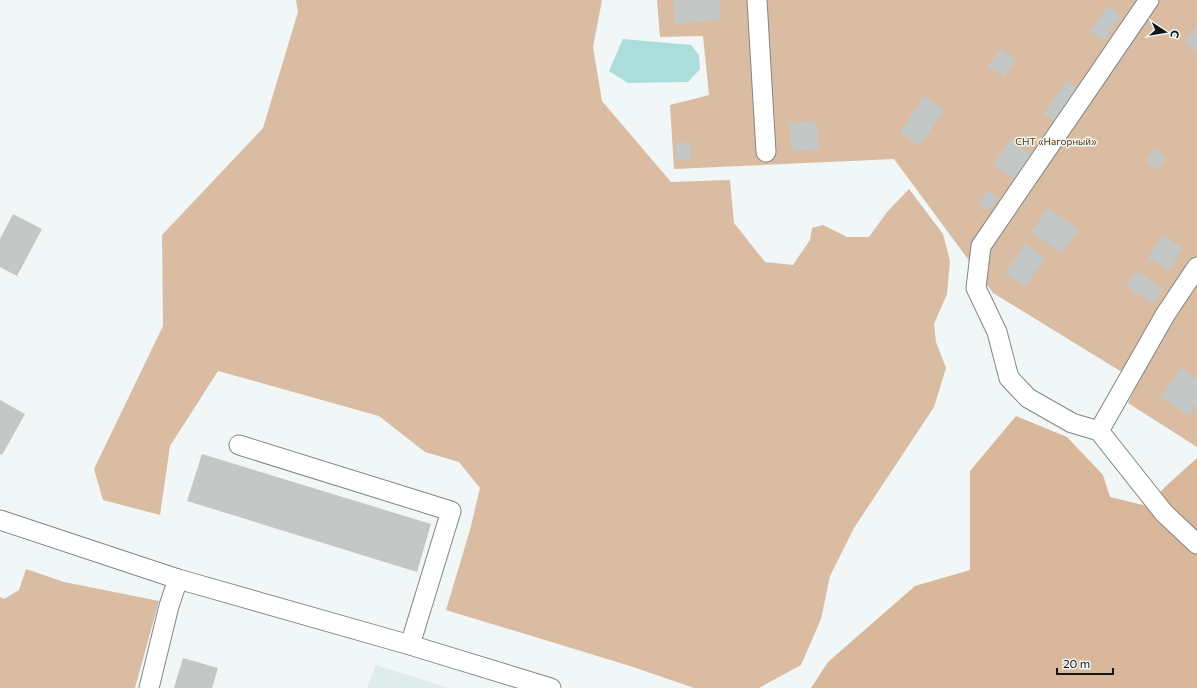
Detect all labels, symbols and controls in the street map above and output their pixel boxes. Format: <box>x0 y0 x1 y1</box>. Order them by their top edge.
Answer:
north arrow <box>1145 12 1185 52</box>
text: С <box>1168 29 1182 40</box>
park label: СНТ «Нагорный» <box>1015 135 1097 147</box>
scale bar <box>1057 650 1113 676</box>
text: 20 m <box>1063 656 1090 670</box>

